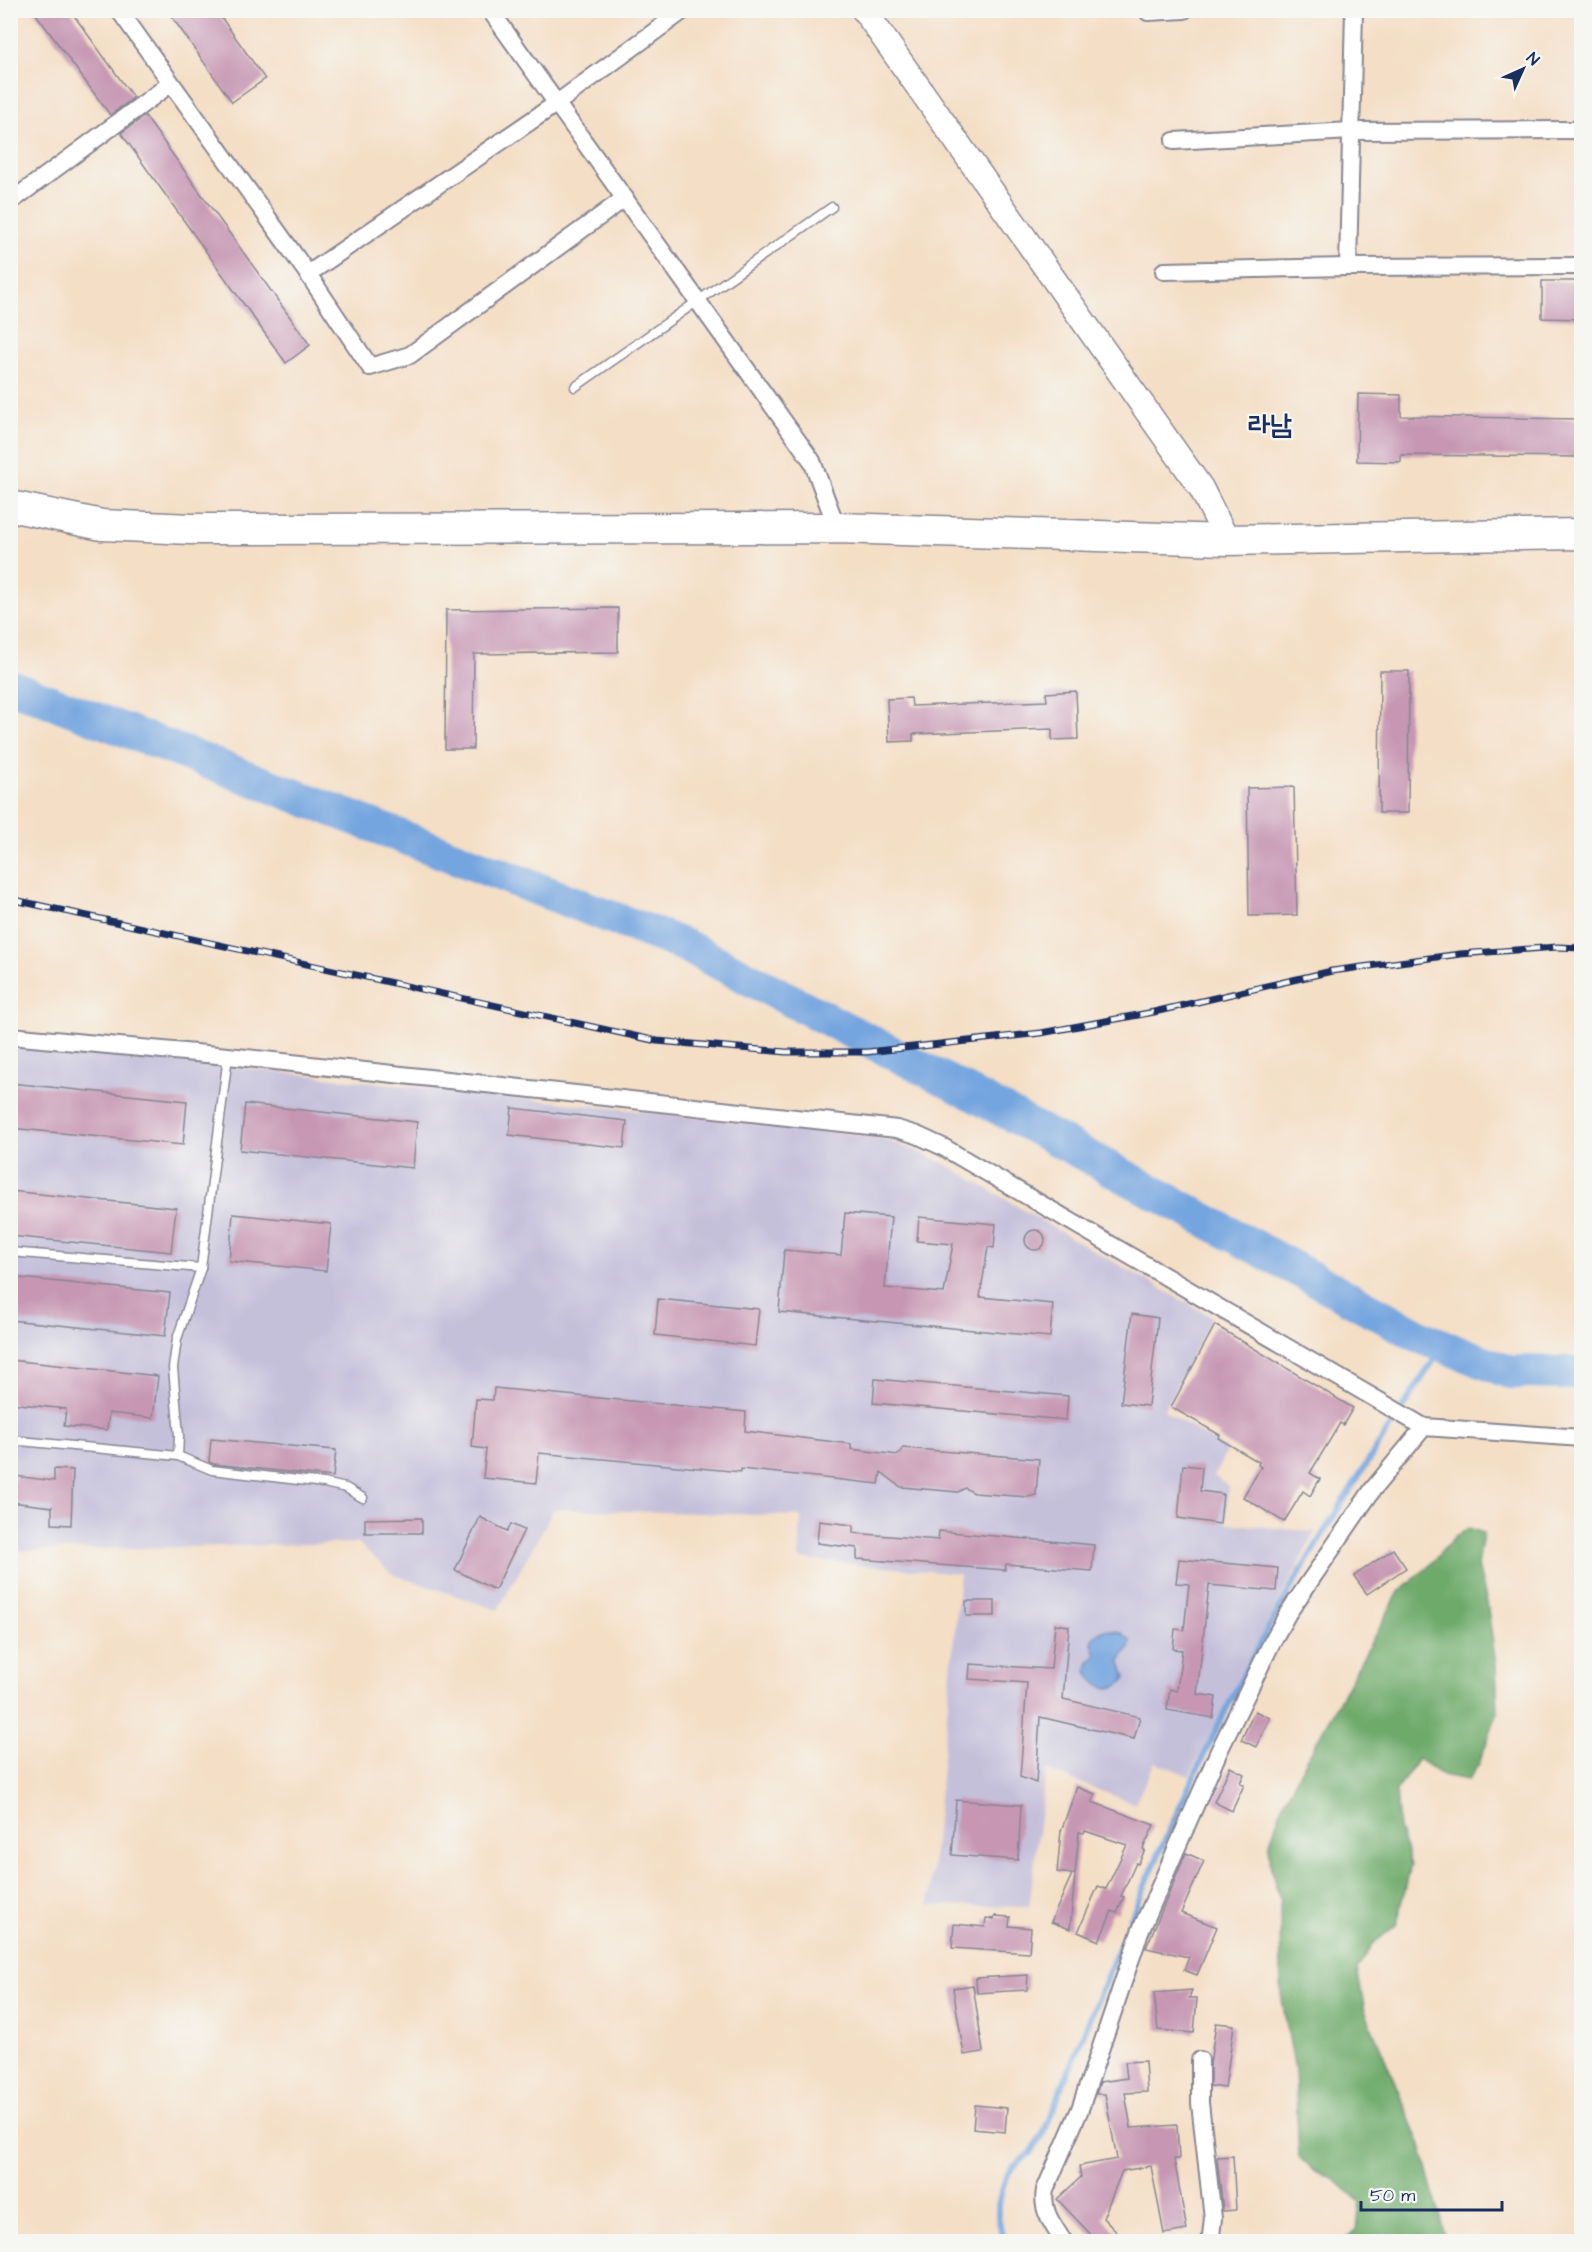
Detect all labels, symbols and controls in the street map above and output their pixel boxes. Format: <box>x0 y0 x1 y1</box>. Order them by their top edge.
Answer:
north arrow <box>1493 39 1553 99</box>
text: N <box>1522 48 1544 70</box>
district label: 라남 <box>1248 406 1292 444</box>
scale bar <box>1361 2174 1502 2212</box>
text: 50 m <box>1370 2183 1415 2208</box>

